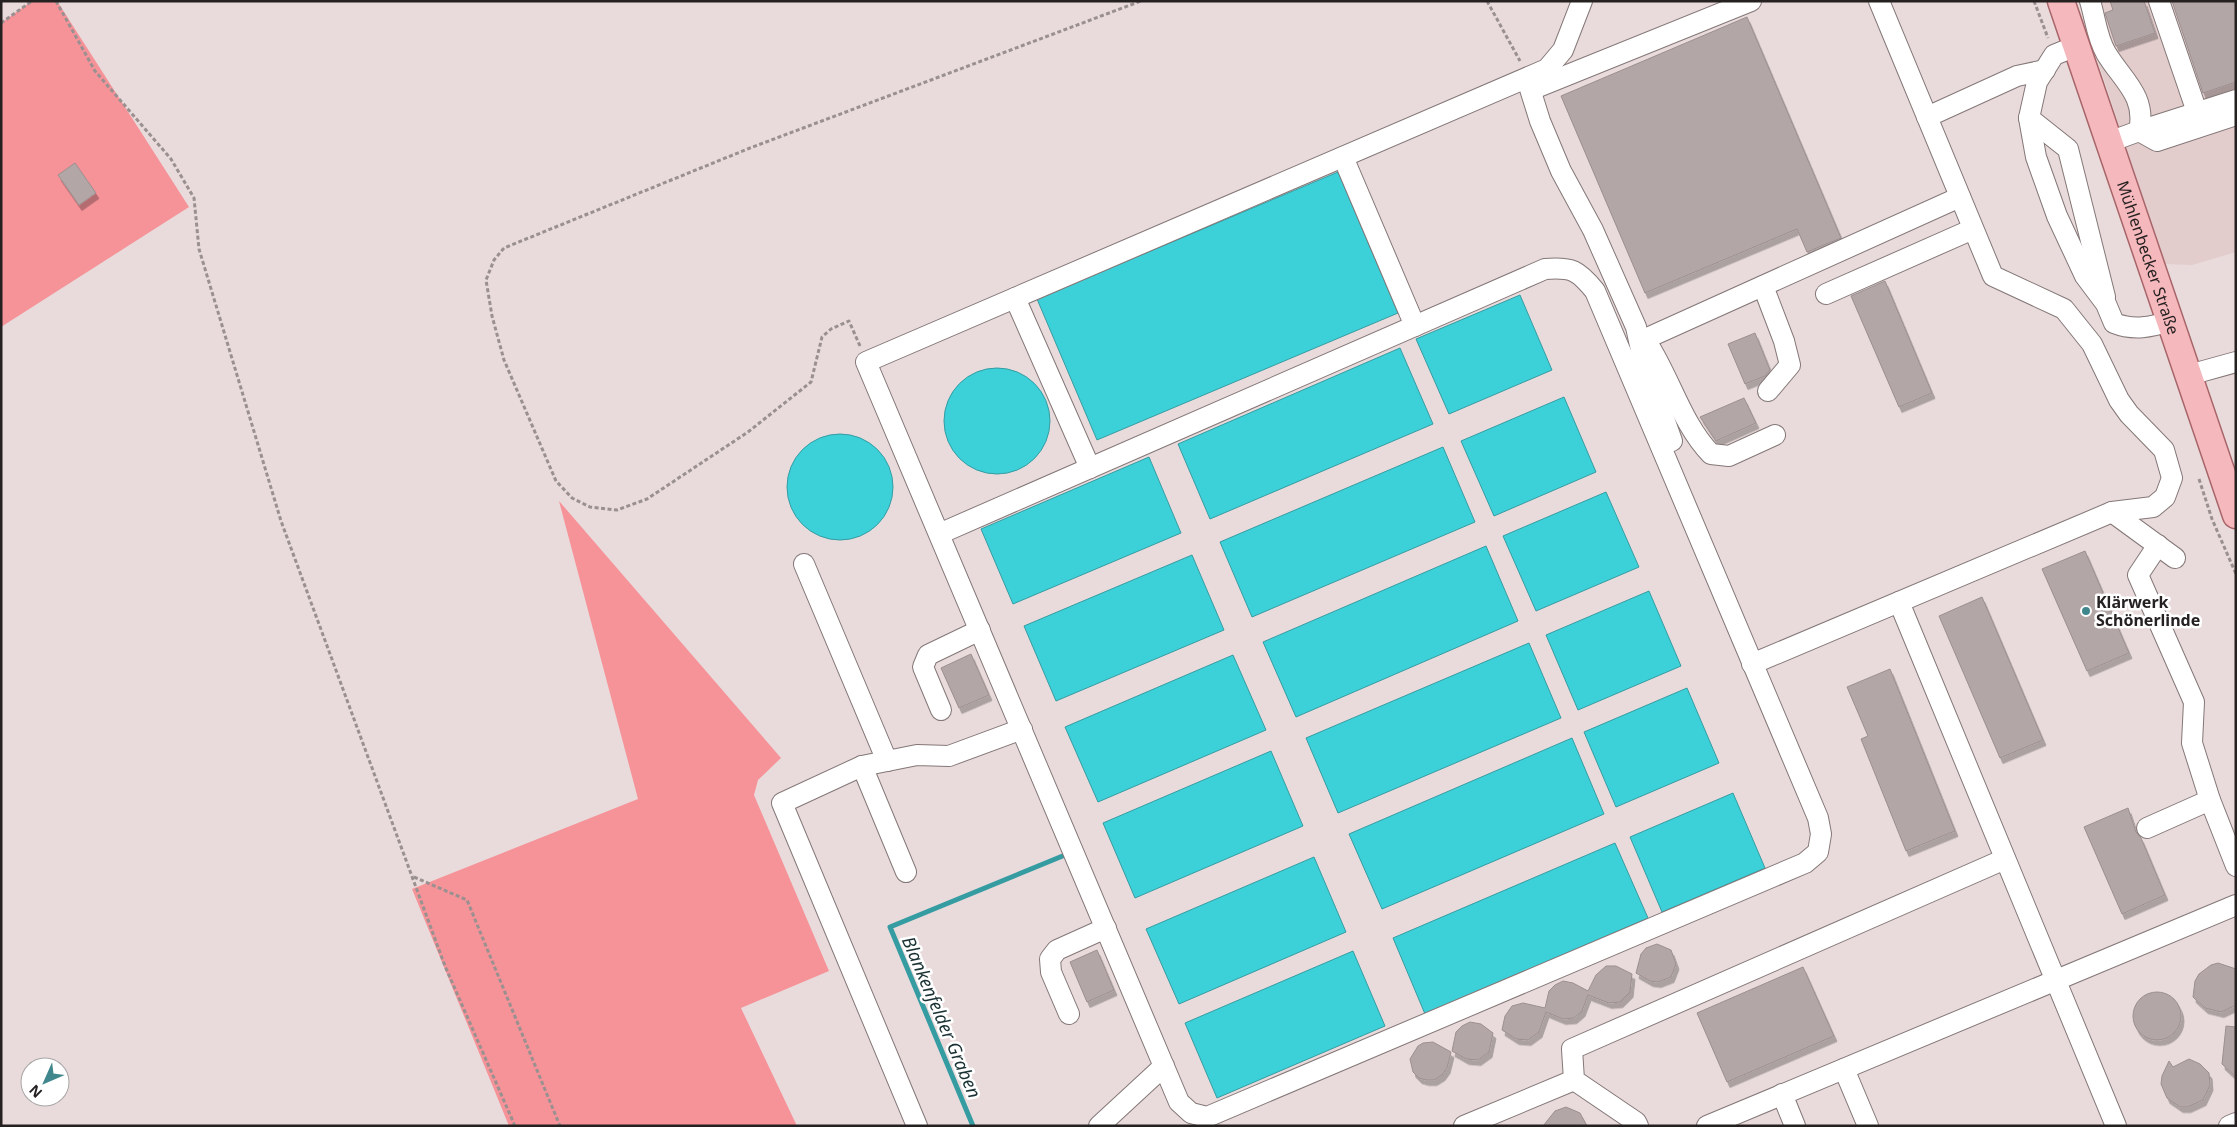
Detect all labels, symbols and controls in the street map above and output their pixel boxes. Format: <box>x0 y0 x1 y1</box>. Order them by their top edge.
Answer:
street label: Mühlenbecker Straße <box>2112 178 2185 337</box>
place label: Klärwerk Schönerlinde <box>2096 591 2200 631</box>
marker: Klärwerk Schönerlinde <box>2080 605 2092 617</box>
water label: Blankenfelder Graben <box>897 932 987 1102</box>
north arrow <box>20 1057 70 1107</box>
text: N <box>25 1081 46 1102</box>

